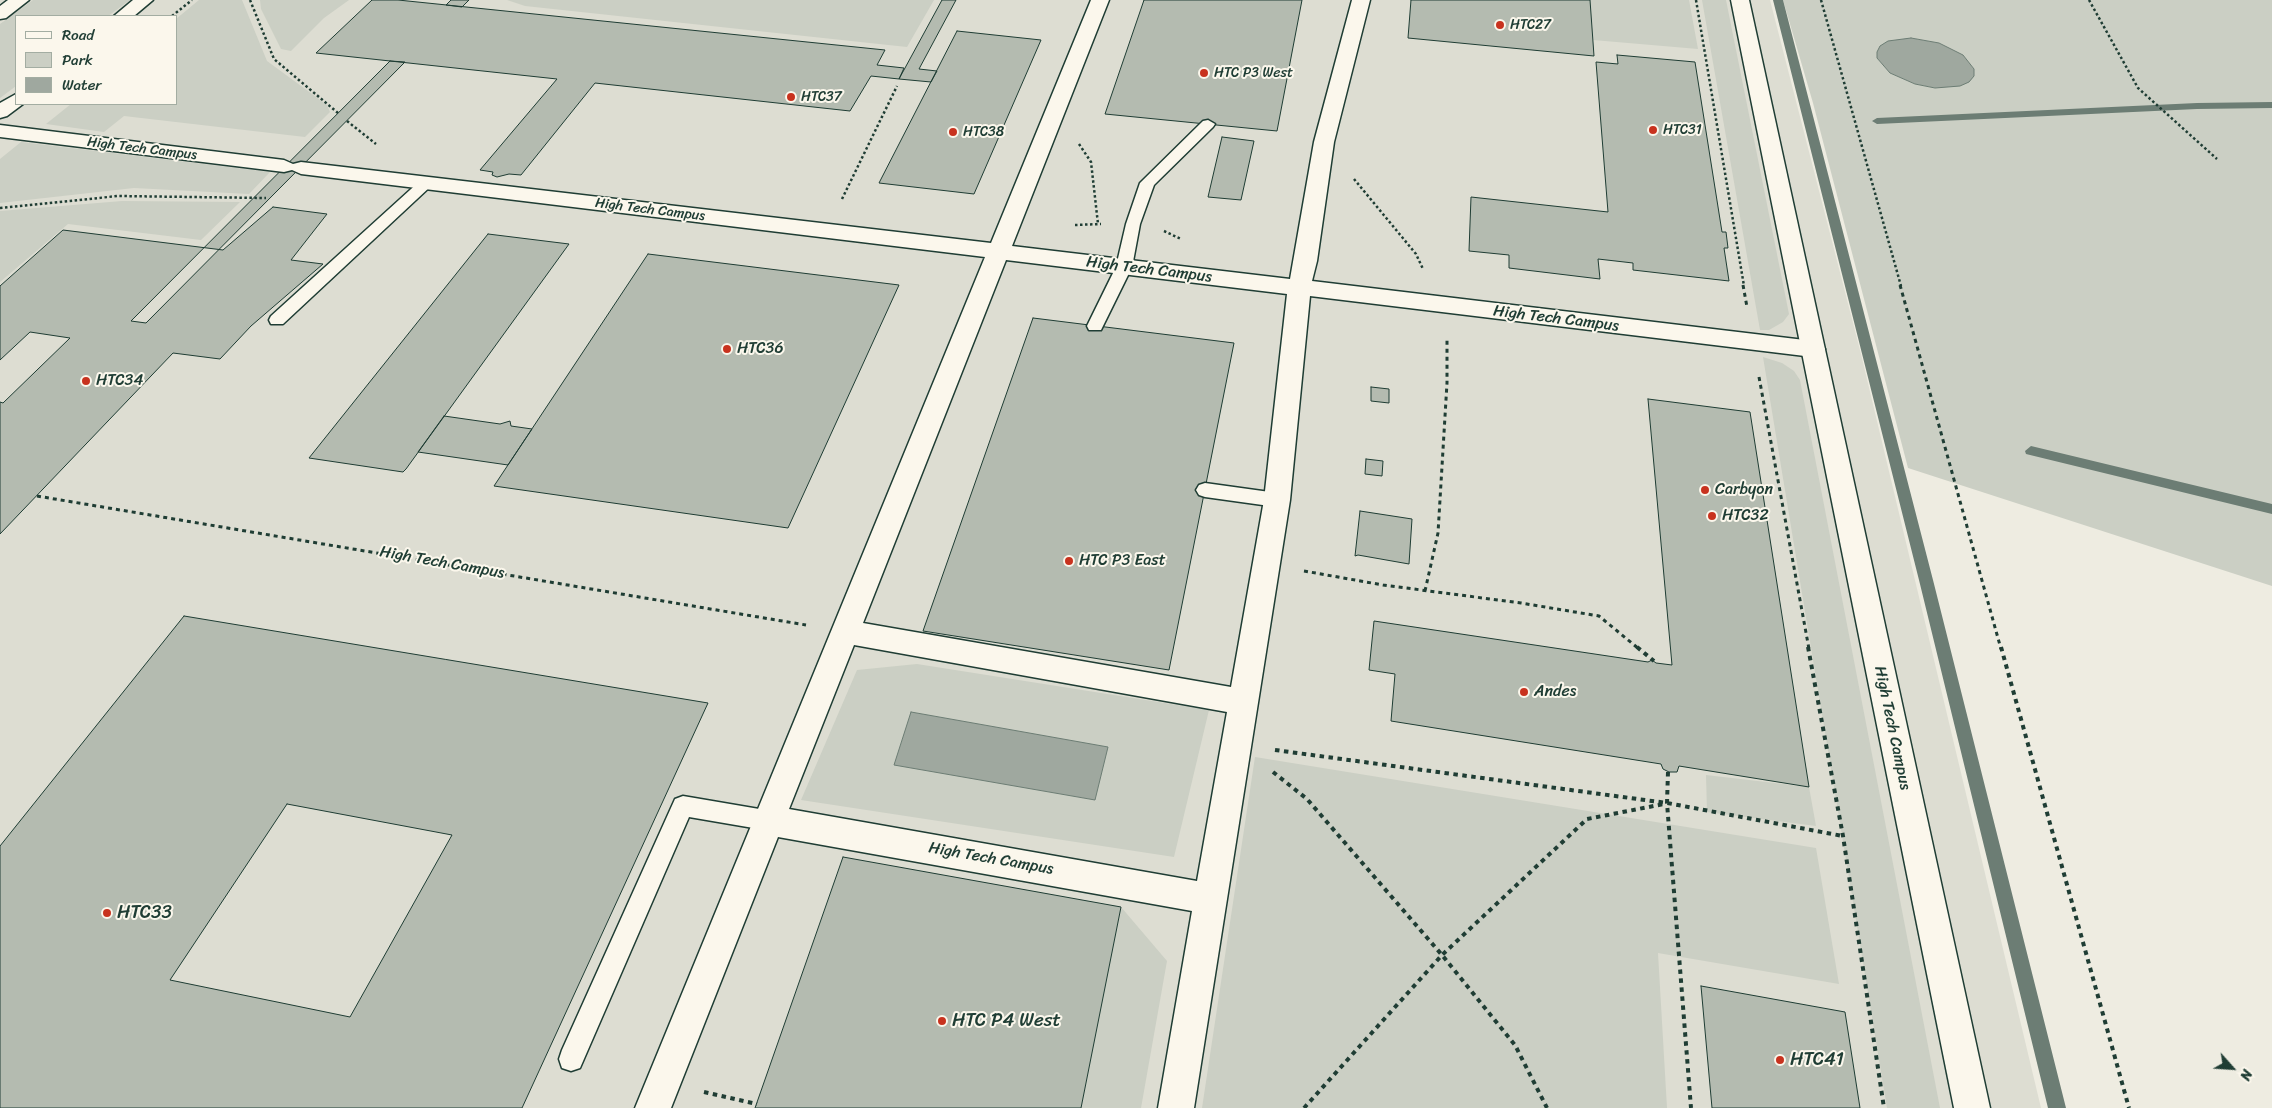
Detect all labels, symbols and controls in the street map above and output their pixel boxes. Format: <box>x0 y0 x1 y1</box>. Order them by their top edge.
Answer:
legend <box>15 15 178 105</box>
place label: HTC27 <box>1510 17 1551 33</box>
marker: HTC27 <box>1494 19 1506 31</box>
text: Road <box>62 22 94 48</box>
text: Park <box>62 47 93 73</box>
place label: HTC P3 West <box>1214 65 1293 81</box>
marker: HTC P3 West <box>1198 67 1210 79</box>
text: Water <box>62 72 102 98</box>
place label: HTC37 <box>801 89 842 105</box>
marker: HTC37 <box>785 91 797 103</box>
place label: HTC31 <box>1663 122 1702 138</box>
place label: HTC38 <box>963 124 1004 140</box>
marker: HTC31 <box>1647 124 1659 136</box>
marker: HTC38 <box>947 126 959 138</box>
street label: High Tech Campus <box>86 134 198 164</box>
street label: High Tech Campus <box>594 195 706 225</box>
street label: High Tech Campus <box>1085 253 1213 287</box>
street label: High Tech Campus <box>1492 302 1620 336</box>
place label: HTC36 <box>737 339 783 359</box>
marker: HTC36 <box>721 343 733 355</box>
place label: HTC34 <box>96 371 143 391</box>
marker: HTC34 <box>80 375 92 387</box>
place label: Carbyon <box>1715 480 1773 500</box>
marker: Carbyon <box>1699 484 1711 496</box>
place label: HTC32 <box>1722 506 1769 526</box>
marker: HTC32 <box>1706 510 1718 522</box>
street label: High Tech Campus <box>378 543 506 583</box>
place label: HTC P3 East <box>1079 551 1166 571</box>
marker: HTC P3 East <box>1063 555 1075 567</box>
street label: High Tech Campus <box>1869 664 1915 792</box>
place label: Andes <box>1534 682 1576 702</box>
marker: Andes <box>1518 686 1530 698</box>
street label: High Tech Campus <box>927 839 1055 879</box>
place label: HTC33 <box>117 902 172 924</box>
marker: HTC33 <box>101 907 113 919</box>
place label: HTC P4 West <box>952 1010 1061 1032</box>
marker: HTC P4 West <box>936 1015 948 1027</box>
north arrow <box>2207 1043 2257 1093</box>
place label: HTC41 <box>1790 1049 1844 1071</box>
marker: HTC41 <box>1774 1054 1786 1066</box>
text: N <box>2233 1065 2259 1085</box>

